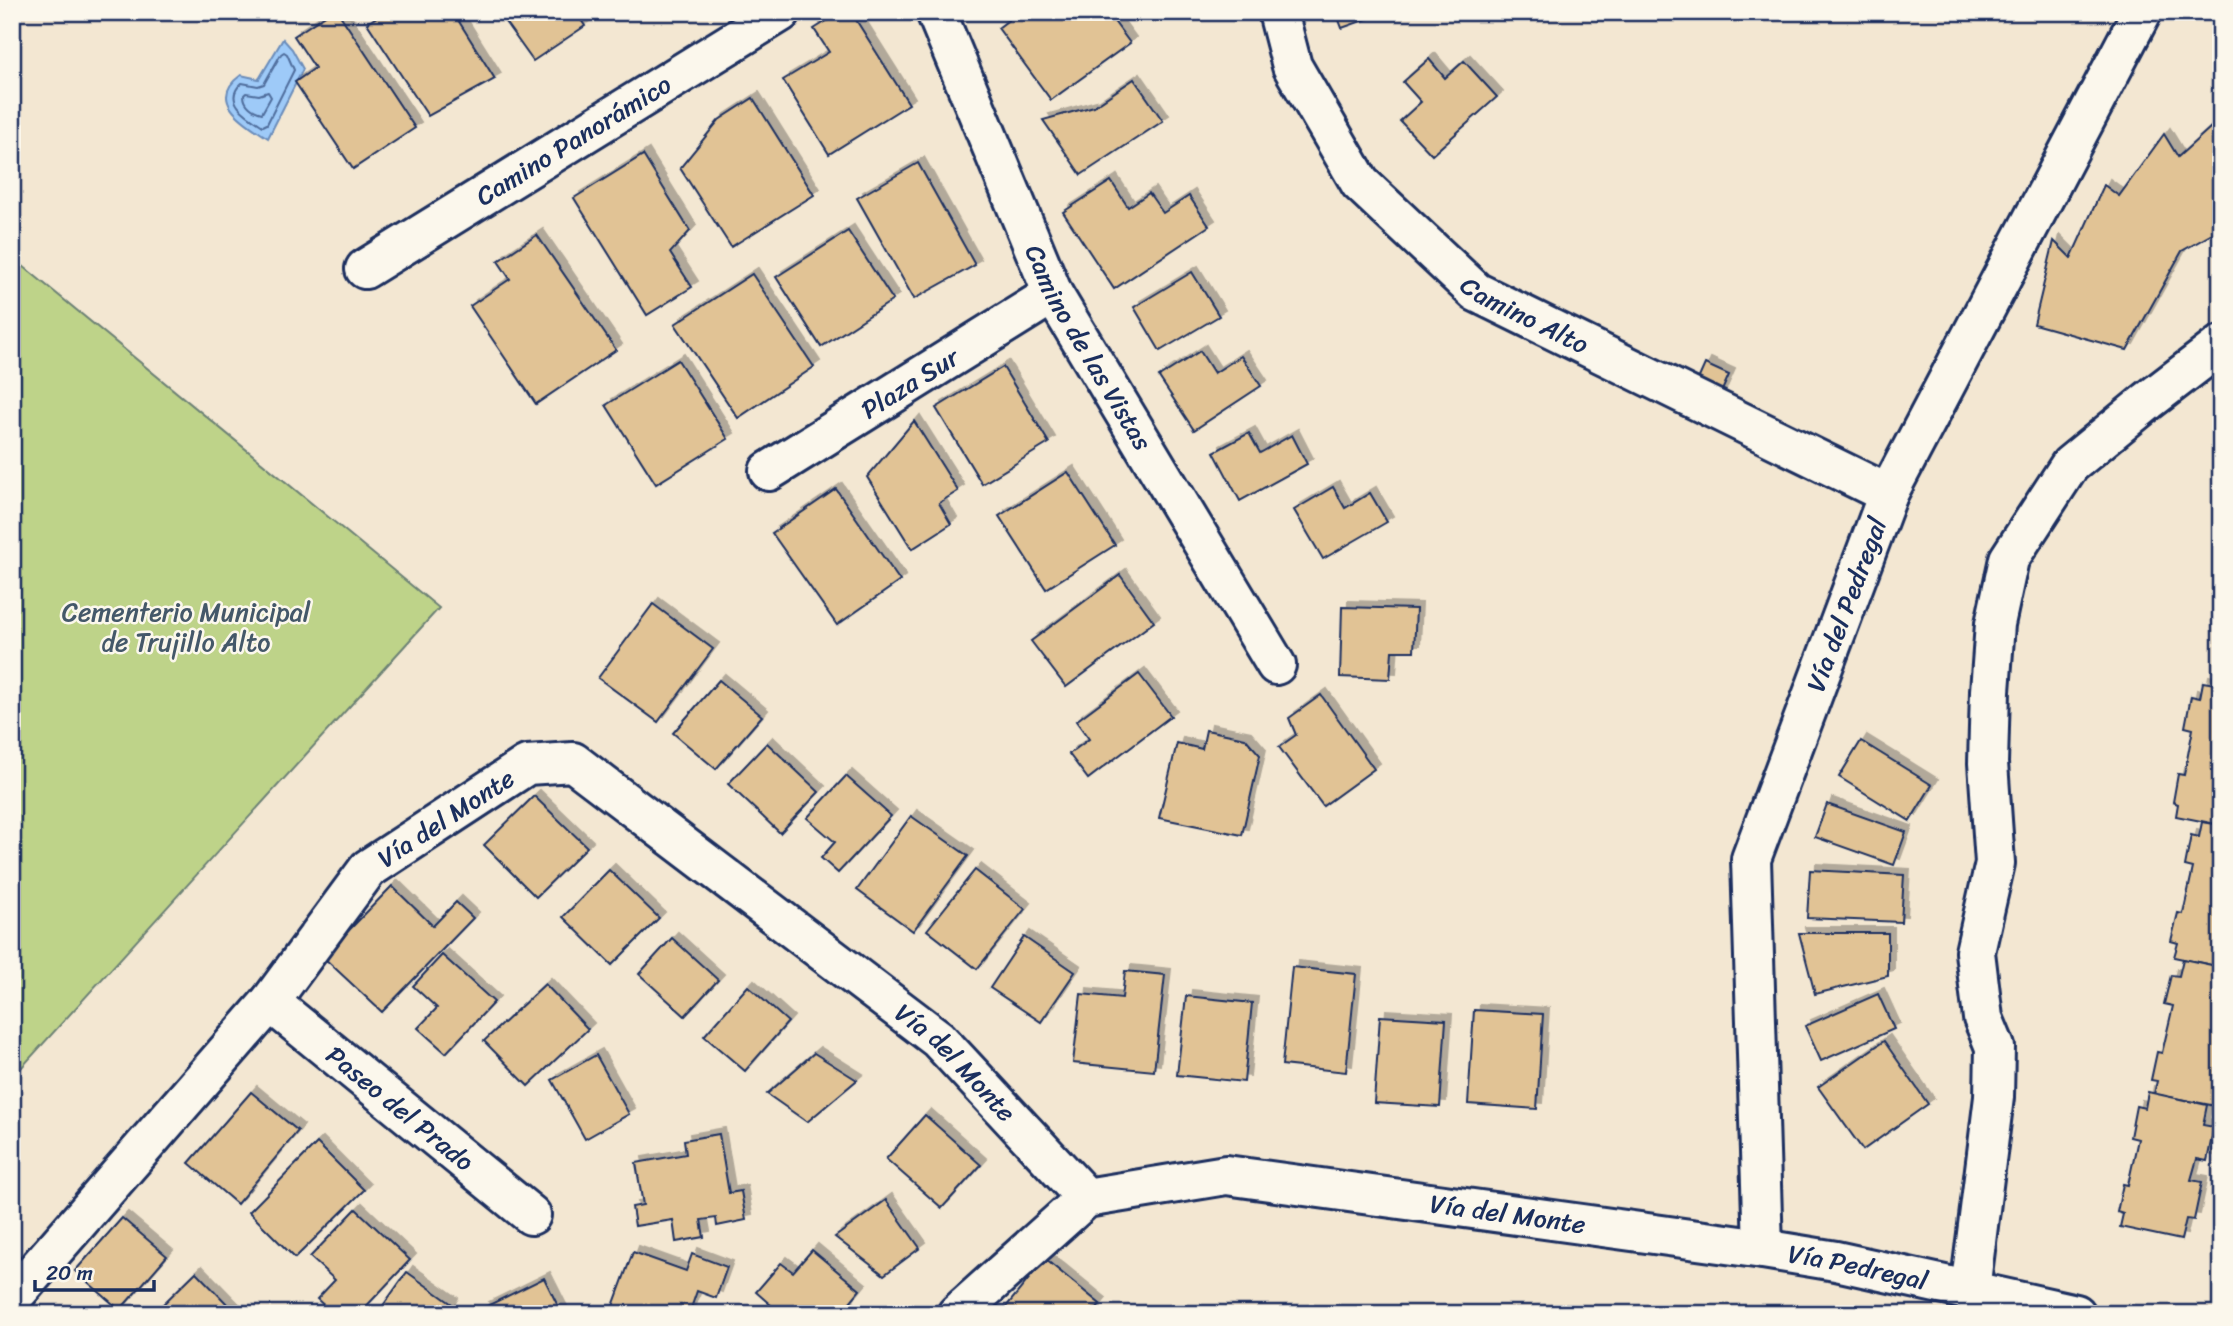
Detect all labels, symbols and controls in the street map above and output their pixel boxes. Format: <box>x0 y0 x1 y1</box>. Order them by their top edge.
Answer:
street label: Camino Panorámico <box>466 62 681 219</box>
street label: Camino de las Vistas <box>1012 237 1165 460</box>
street label: Camino Alto <box>1449 264 1597 367</box>
street label: Plaza Sur <box>851 334 970 432</box>
street label: Vía del Pedregal <box>1793 510 1900 698</box>
park label: Cementerio Municipal de Trujillo Alto <box>62 589 311 665</box>
street label: Vía del Monte <box>368 756 524 880</box>
street label: Vía del Monte <box>885 991 1028 1133</box>
street label: Paseo del Prado <box>315 1033 485 1183</box>
street label: Vía del Monte <box>1427 1180 1589 1247</box>
street label: Vía Pedregal <box>1785 1230 1933 1304</box>
scale bar <box>35 1249 154 1293</box>
text: 20 m <box>46 1254 93 1292</box>

